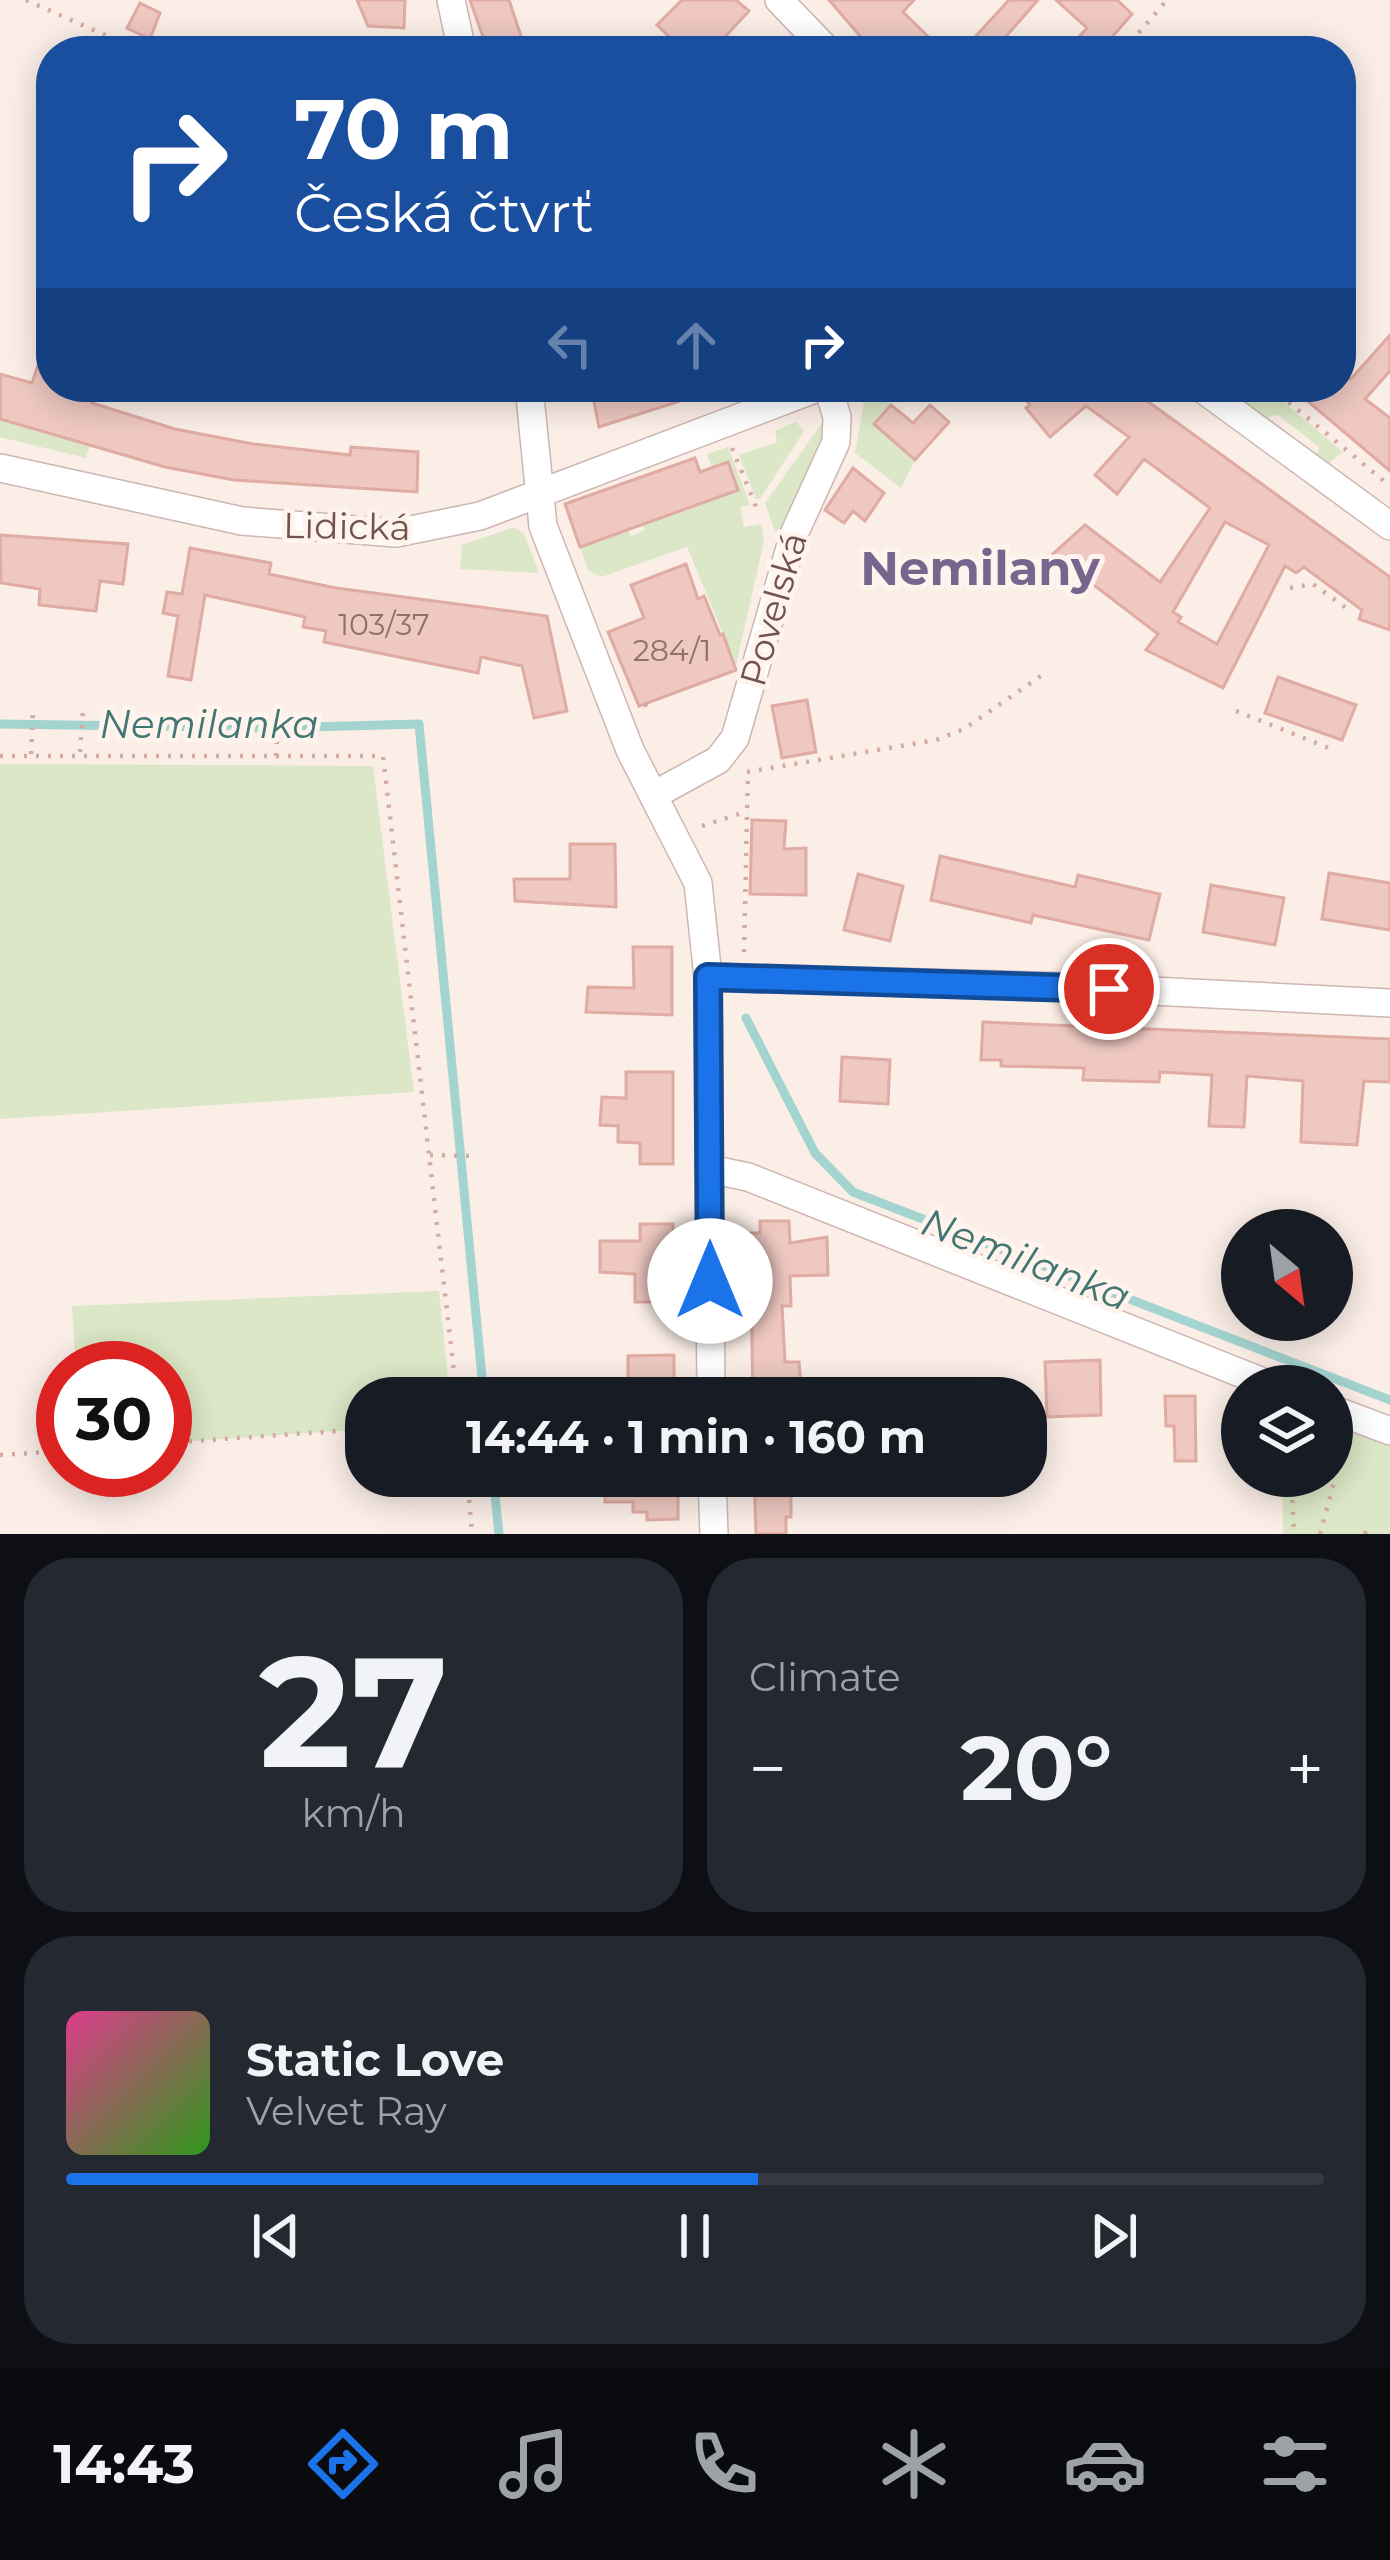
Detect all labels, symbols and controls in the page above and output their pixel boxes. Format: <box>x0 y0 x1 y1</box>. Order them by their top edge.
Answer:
text: 70 m <box>294 78 513 180</box>
icon: right <box>96 84 252 240</box>
text: Česká čtvrť <box>294 180 594 246</box>
icon: left <box>537 312 603 378</box>
icon: ahead <box>663 312 729 378</box>
icon: right <box>789 312 855 378</box>
street label: Lidická <box>283 503 411 549</box>
street label: Povelská <box>730 527 816 691</box>
district label: Nemilany <box>860 539 1101 597</box>
house number: 103/37 <box>338 606 430 643</box>
house number: 284/1 <box>633 632 711 669</box>
water label: Nemilanka <box>99 700 319 748</box>
pin <box>1058 938 1160 1040</box>
icon: arrive <box>1076 956 1142 1022</box>
water label: Nemilanka <box>915 1197 1137 1321</box>
north arrow <box>1221 1209 1353 1341</box>
map controls <box>1221 1209 1353 1497</box>
position arrow <box>647 1218 773 1344</box>
speed limit sign: 30 <box>36 1341 192 1497</box>
button: layers <box>1221 1365 1353 1497</box>
text: 14:44 · 1 min · 160 m <box>466 1409 926 1464</box>
text: 27 <box>259 1616 448 1806</box>
text: Climate <box>749 1653 901 1701</box>
text: 20° <box>961 1713 1112 1823</box>
text: − <box>749 1728 787 1809</box>
text: + <box>1286 1728 1324 1809</box>
text: km/h <box>301 1789 406 1837</box>
text: Static Love <box>246 2032 504 2087</box>
text: Velvet Ray <box>246 2087 447 2135</box>
icon: previous <box>243 2203 309 2269</box>
icon: pause <box>662 2203 728 2269</box>
icon: next <box>1081 2203 1147 2269</box>
icon: directions <box>301 2422 385 2506</box>
icon: music <box>492 2422 576 2506</box>
icon: phone <box>682 2422 766 2506</box>
icon: climate <box>872 2422 956 2506</box>
icon: car <box>1063 2422 1147 2506</box>
icon: filters <box>1253 2422 1337 2506</box>
text: 14:43 <box>53 2431 195 2497</box>

